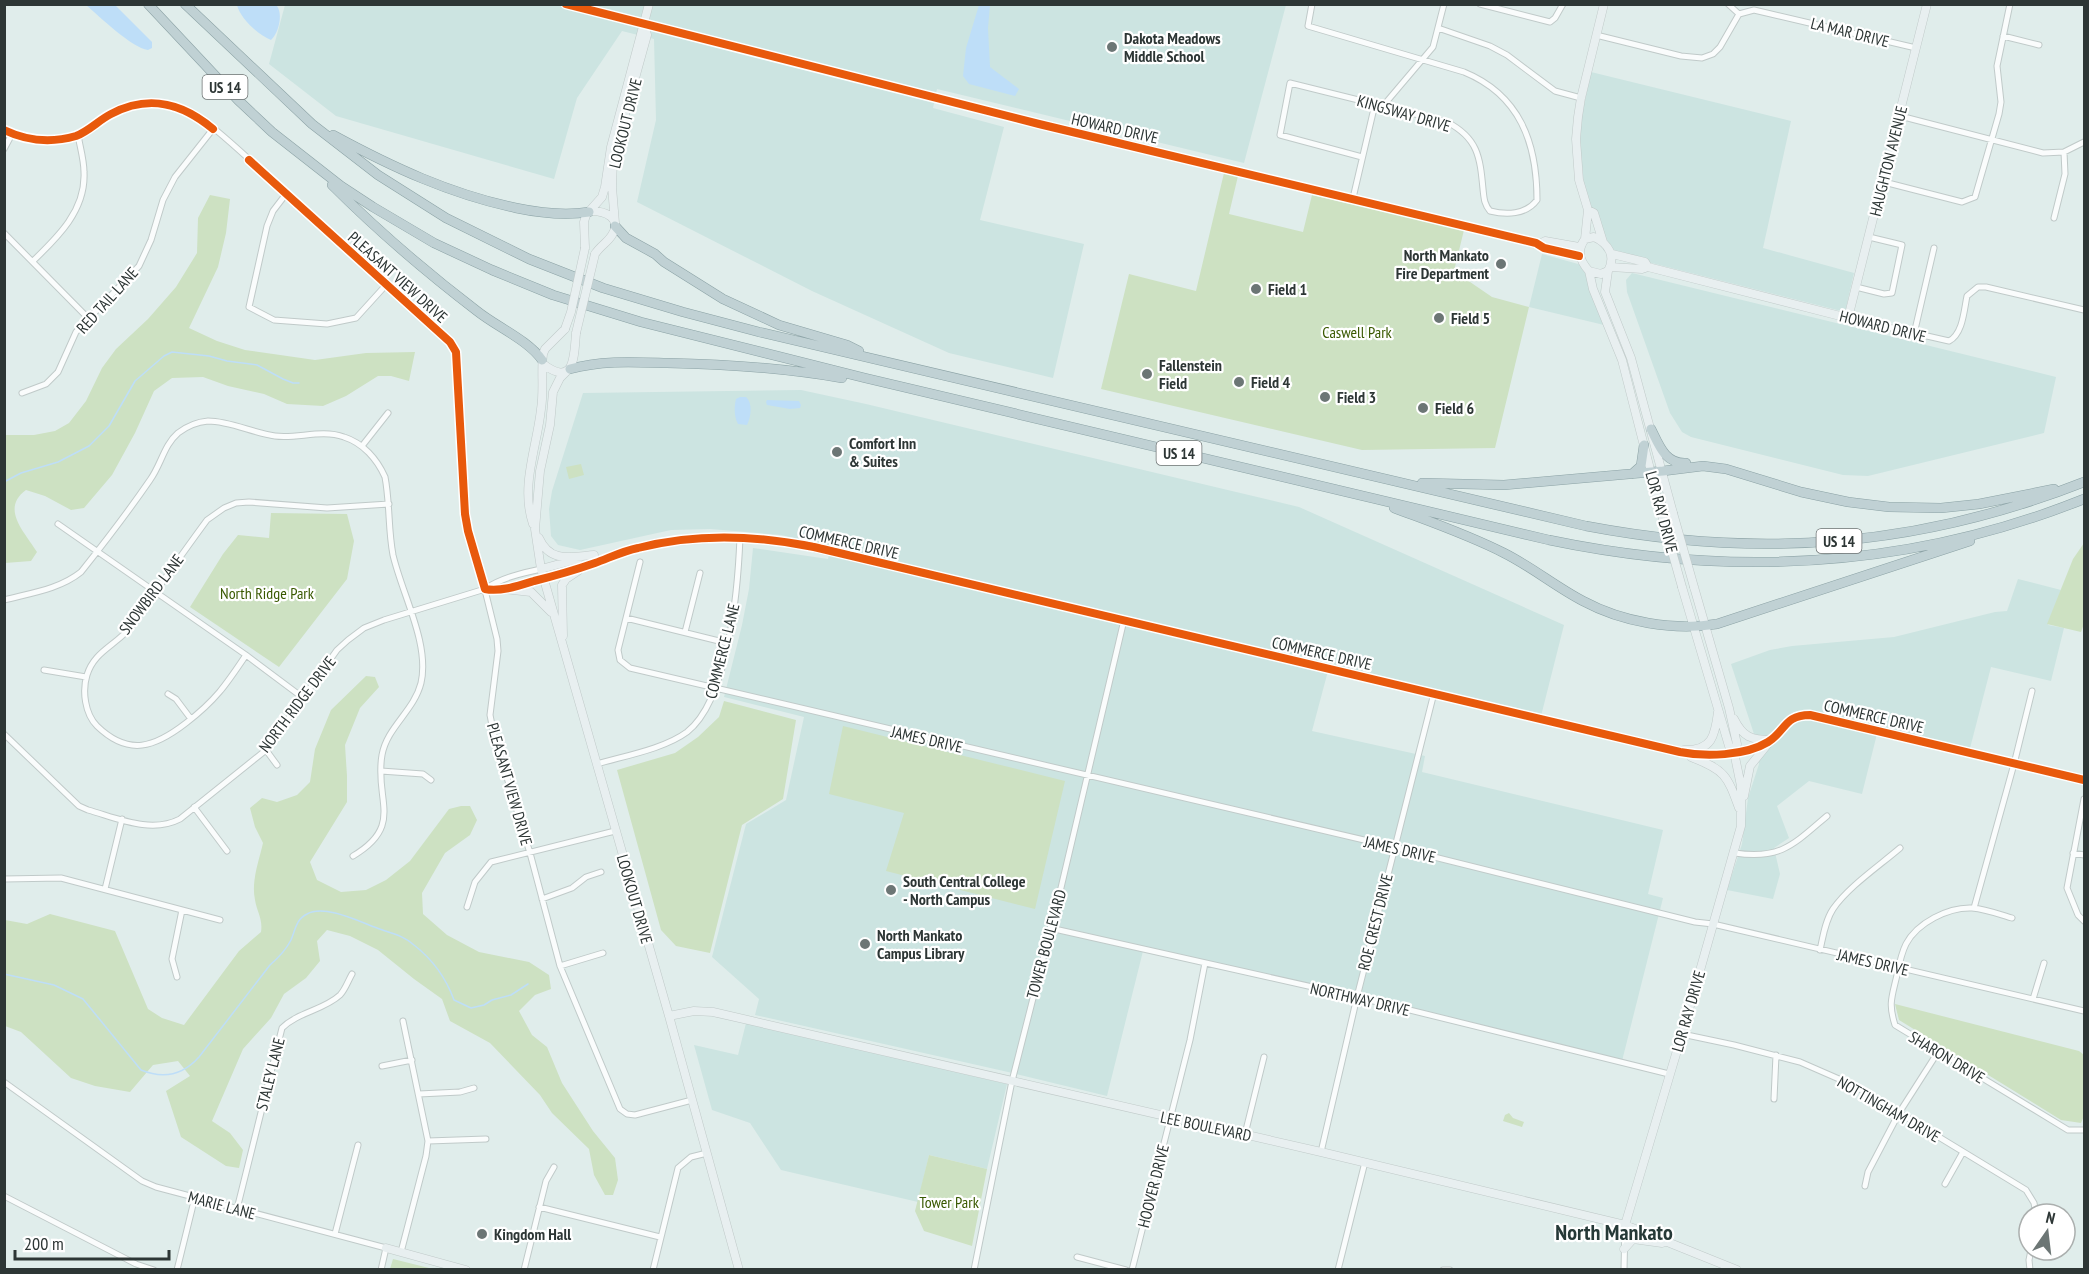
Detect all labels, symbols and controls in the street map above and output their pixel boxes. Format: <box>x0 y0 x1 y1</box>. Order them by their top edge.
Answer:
street label: LA MAR DRIVE <box>1809 13 1891 51</box>
place label: Dakota Meadows Middle School <box>1124 28 1221 66</box>
marker: Dakota Meadows Middle School <box>1105 40 1119 54</box>
road number: US 14 <box>202 75 248 99</box>
street label: LOOKOUT DRIVE <box>604 76 646 170</box>
street label: KINGSWAY DRIVE <box>1355 90 1453 136</box>
street label: HAUGHTON AVENUE <box>1865 104 1911 218</box>
street label: HOWARD DRIVE <box>1070 108 1161 148</box>
street label: PLEASANT VIEW DRIVE <box>344 227 452 327</box>
place label: North Mankato Fire Department <box>1396 245 1489 283</box>
marker: North Mankato Fire Department <box>1494 257 1508 271</box>
street label: RED TAIL LANE <box>72 262 142 337</box>
place label: Field 1 <box>1268 279 1307 299</box>
marker: Field 1 <box>1249 282 1263 296</box>
street label: HOWARD DRIVE <box>1838 306 1929 346</box>
place label: Field 5 <box>1451 308 1490 328</box>
marker: Field 5 <box>1432 311 1446 325</box>
park label: Caswell Park <box>1322 322 1393 342</box>
place label: Fallenstein Field <box>1159 355 1222 393</box>
marker: Fallenstein Field <box>1140 367 1154 381</box>
place label: Field 4 <box>1251 372 1290 392</box>
marker: Field 4 <box>1232 375 1246 389</box>
place label: Field 3 <box>1337 387 1376 407</box>
marker: Field 3 <box>1318 390 1332 404</box>
place label: Field 6 <box>1435 398 1474 418</box>
marker: Field 6 <box>1416 401 1430 415</box>
place label: Comfort Inn & Suites <box>849 433 916 471</box>
road number: US 14 <box>1156 441 1202 465</box>
marker: Comfort Inn & Suites <box>830 445 844 459</box>
street label: LOR RAY DRIVE <box>1641 469 1683 555</box>
street label: COMMERCE DRIVE <box>797 521 901 563</box>
road number: US 14 <box>1816 529 1862 553</box>
street label: SNOWBIRD LANE <box>114 550 188 638</box>
park label: North Ridge Park <box>220 583 315 603</box>
street label: COMMERCE LANE <box>700 601 744 701</box>
street label: COMMERCE DRIVE <box>1270 632 1374 674</box>
street label: NORTH RIDGE DRIVE <box>254 652 340 756</box>
street label: COMMERCE DRIVE <box>1822 695 1926 737</box>
street label: PLEASANT VIEW DRIVE <box>483 720 537 848</box>
street label: JAMES DRIVE <box>888 721 965 757</box>
street label: JAMES DRIVE <box>1361 831 1438 867</box>
street label: LOOKOUT DRIVE <box>613 852 657 946</box>
place label: South Central College - North Campus <box>903 871 1026 909</box>
street label: ROE CREST DRIVE <box>1353 871 1397 973</box>
marker: South Central College - North Campus <box>884 883 898 897</box>
street label: TOWER BOULEVARD <box>1022 887 1070 1001</box>
place label: North Mankato Campus Library <box>877 925 965 963</box>
marker: North Mankato Campus Library <box>858 937 872 951</box>
street label: JAMES DRIVE <box>1834 944 1911 980</box>
street label: LOR RAY DRIVE <box>1667 968 1709 1054</box>
street label: NORTHWAY DRIVE <box>1308 978 1412 1020</box>
street label: SHARON DRIVE <box>1905 1027 1989 1088</box>
street label: STALEY LANE <box>251 1035 289 1112</box>
street label: NOTTINGHAM DRIVE <box>1834 1071 1944 1147</box>
street label: LEE BOULEVARD <box>1159 1107 1253 1145</box>
street label: HOOVER DRIVE <box>1133 1142 1173 1230</box>
street label: MARIE LANE <box>186 1186 258 1224</box>
park label: Tower Park <box>919 1192 980 1212</box>
north arrow <box>2017 1202 2077 1262</box>
text: N <box>2044 1207 2057 1228</box>
district label: North Mankato <box>1555 1218 1673 1246</box>
scale bar <box>15 1223 170 1261</box>
place label: Kingdom Hall <box>494 1224 571 1244</box>
marker: Kingdom Hall <box>475 1227 489 1241</box>
text: 200 m <box>24 1232 64 1255</box>

